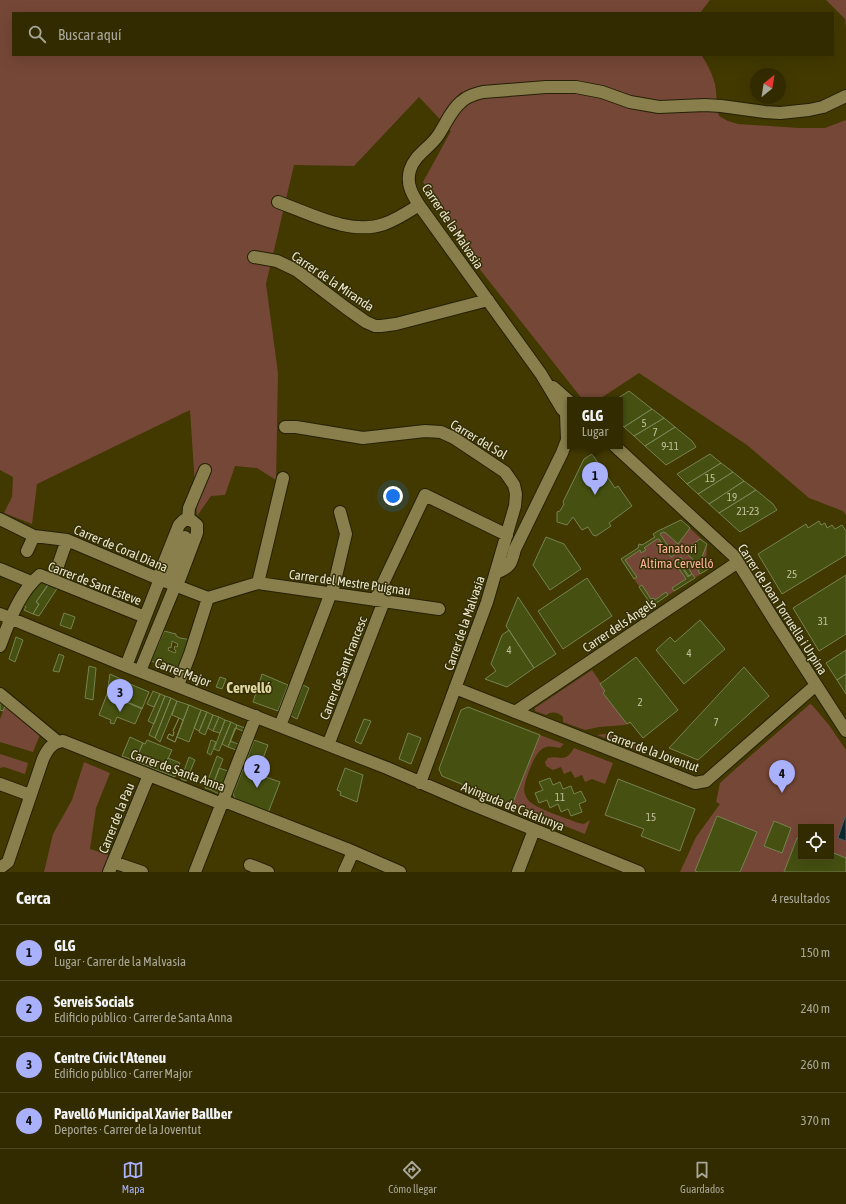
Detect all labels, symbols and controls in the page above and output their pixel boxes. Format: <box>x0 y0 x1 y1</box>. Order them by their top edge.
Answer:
search box <box>12 12 834 56</box>
icon: search <box>26 23 48 45</box>
text: Buscar aquí <box>58 26 121 43</box>
north arrow <box>750 68 786 104</box>
street label: Carrer de la Malvasia <box>419 181 487 272</box>
street label: Carrer de la Miranda <box>289 248 377 314</box>
popup <box>567 397 623 449</box>
text: GLG <box>582 407 603 424</box>
street label: Carrer del Sol <box>448 417 510 462</box>
house number: 5 <box>641 417 647 429</box>
text: Lugar <box>582 424 608 439</box>
house number: 7 <box>652 426 658 438</box>
house number: 9-11 <box>661 440 679 452</box>
pin: 1 <box>582 462 608 495</box>
house number: 15 <box>705 472 715 484</box>
your location <box>383 486 403 506</box>
house number: 19 <box>727 491 737 503</box>
house number: 21-23 <box>737 505 759 517</box>
street label: Carrer de Coral Diana <box>72 522 170 575</box>
park label: Tanatori Altima Cervelló <box>640 541 714 571</box>
street label: Carrer de Joan Torruella i Urpina <box>735 541 830 677</box>
street label: Carrer de Sant Esteve <box>46 559 144 608</box>
street label: Carrer del Mestre Puignau <box>288 567 412 598</box>
house number: 25 <box>787 568 797 580</box>
street label: Carrer de la Malvasia <box>441 574 488 672</box>
street label: Carrer dels Àngels <box>580 595 659 655</box>
street label: Carrer de Sant Francesc <box>317 614 370 722</box>
house number: 31 <box>818 615 828 627</box>
house number: 4 <box>506 644 512 656</box>
house number: 4 <box>686 647 692 659</box>
street label: Carrer Major <box>153 655 213 690</box>
pin: 3 <box>107 679 133 712</box>
district label: Cervelló <box>226 679 272 696</box>
house number: 2 <box>637 696 643 708</box>
house number: 7 <box>713 716 719 728</box>
street label: Carrer de la Joventut <box>604 728 701 775</box>
street label: Carrer de Santa Anna <box>129 746 227 795</box>
pin: 2 <box>244 755 270 788</box>
pin: 4 <box>769 760 795 793</box>
street label: Avinguda de Catalunya <box>459 779 566 834</box>
street label: Carrer de la Pau <box>96 781 137 856</box>
house number: 11 <box>555 791 565 803</box>
house number: 15 <box>646 811 656 823</box>
map controls <box>798 824 834 860</box>
button: locate <box>798 824 834 860</box>
text: Cerca <box>16 888 51 908</box>
text: 4 resultados <box>771 891 830 906</box>
text: GLG <box>54 937 75 954</box>
text: 1 <box>26 945 32 960</box>
text: 150 m <box>801 945 830 960</box>
text: Lugar · Carrer de la Malvasia <box>54 954 186 969</box>
text: Serveis Socials <box>54 993 134 1010</box>
text: 2 <box>26 1001 32 1016</box>
text: 240 m <box>801 1001 830 1016</box>
text: Edificio público · Carrer de Santa Anna <box>54 1010 233 1025</box>
text: Centre Cívic l'Ateneu <box>54 1049 166 1066</box>
text: 3 <box>26 1057 32 1072</box>
text: 260 m <box>801 1057 830 1072</box>
text: Edificio público · Carrer Major <box>54 1066 192 1081</box>
text: Pavelló Municipal Xavier Ballber <box>54 1105 232 1122</box>
text: 4 <box>26 1113 32 1128</box>
text: 370 m <box>801 1113 830 1128</box>
text: Deportes · Carrer de la Joventut <box>54 1122 201 1137</box>
tab: Mapa <box>122 1159 145 1195</box>
tab: Cómo llegar <box>388 1159 437 1195</box>
tab: Guardados <box>680 1159 724 1195</box>

